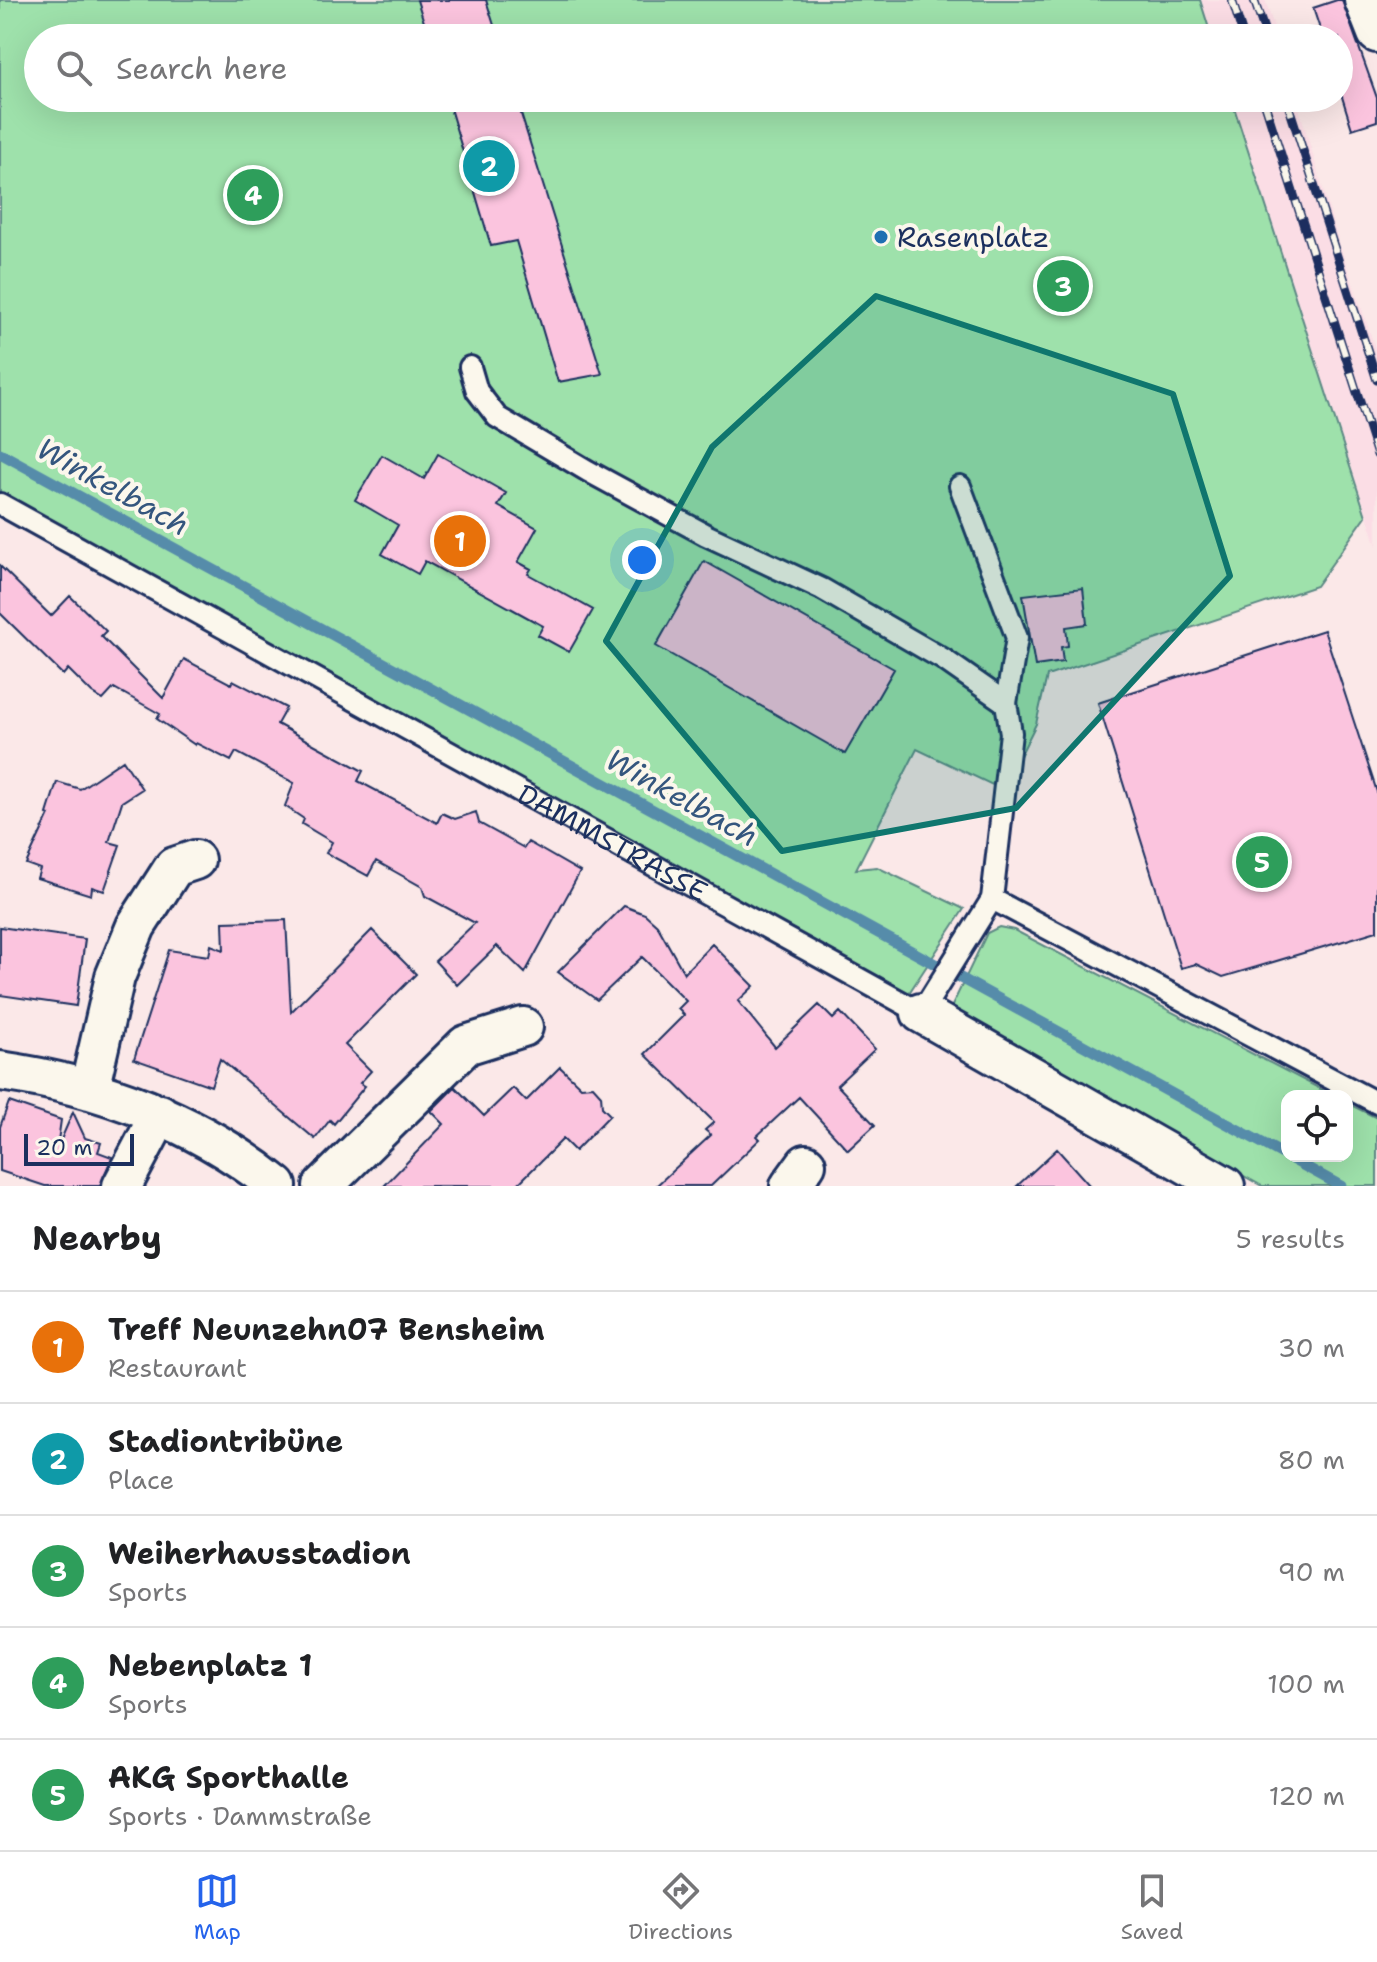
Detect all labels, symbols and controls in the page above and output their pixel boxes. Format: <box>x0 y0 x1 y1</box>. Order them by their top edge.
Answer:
search box <box>24 24 1353 112</box>
icon: search <box>52 46 96 90</box>
text: Search here <box>116 48 287 89</box>
pin: 2 <box>463 136 515 196</box>
pin: 4 <box>227 165 279 225</box>
place label: Rasenplatz <box>897 218 1049 256</box>
marker: Rasenplatz <box>872 228 890 246</box>
pin: 3 <box>1037 256 1089 316</box>
water label: Winkelbach <box>30 428 197 545</box>
pin: 1 <box>434 511 486 571</box>
your location <box>622 540 662 580</box>
water label: Winkelbach <box>599 739 766 856</box>
street label: DAMMSTRASSE <box>511 775 714 910</box>
pin: 5 <box>1236 832 1288 892</box>
map controls <box>1281 1090 1353 1162</box>
button: locate <box>1281 1090 1353 1162</box>
scale bar <box>24 1130 134 1166</box>
text: 20 m <box>36 1133 93 1162</box>
text: Nearby <box>32 1215 162 1261</box>
text: 5 results <box>1236 1221 1345 1256</box>
text: Treff Neunzehn07 Bensheim <box>108 1309 545 1350</box>
text: 1 <box>52 1330 64 1365</box>
text: 30 m <box>1278 1330 1345 1365</box>
text: Restaurant <box>108 1350 247 1385</box>
text: Stadiontribüne <box>108 1421 343 1462</box>
text: 2 <box>49 1442 67 1477</box>
text: 80 m <box>1278 1442 1345 1477</box>
text: Place <box>108 1462 174 1497</box>
text: Weiherhausstadion <box>108 1533 411 1574</box>
text: 3 <box>49 1554 67 1589</box>
text: 90 m <box>1278 1554 1345 1589</box>
text: Sports <box>108 1574 188 1609</box>
text: Nebenplatz 1 <box>108 1645 312 1686</box>
text: 4 <box>49 1666 67 1701</box>
text: 100 m <box>1267 1666 1345 1701</box>
text: Sports <box>108 1686 188 1721</box>
text: AKG Sporthalle <box>108 1757 349 1798</box>
text: 5 <box>50 1778 66 1813</box>
text: 120 m <box>1269 1778 1345 1813</box>
text: Sports · Dammstraße <box>108 1798 372 1833</box>
tab: Map <box>194 1869 241 1946</box>
tab: Directions <box>628 1869 733 1946</box>
tab: Saved <box>1121 1869 1183 1946</box>

